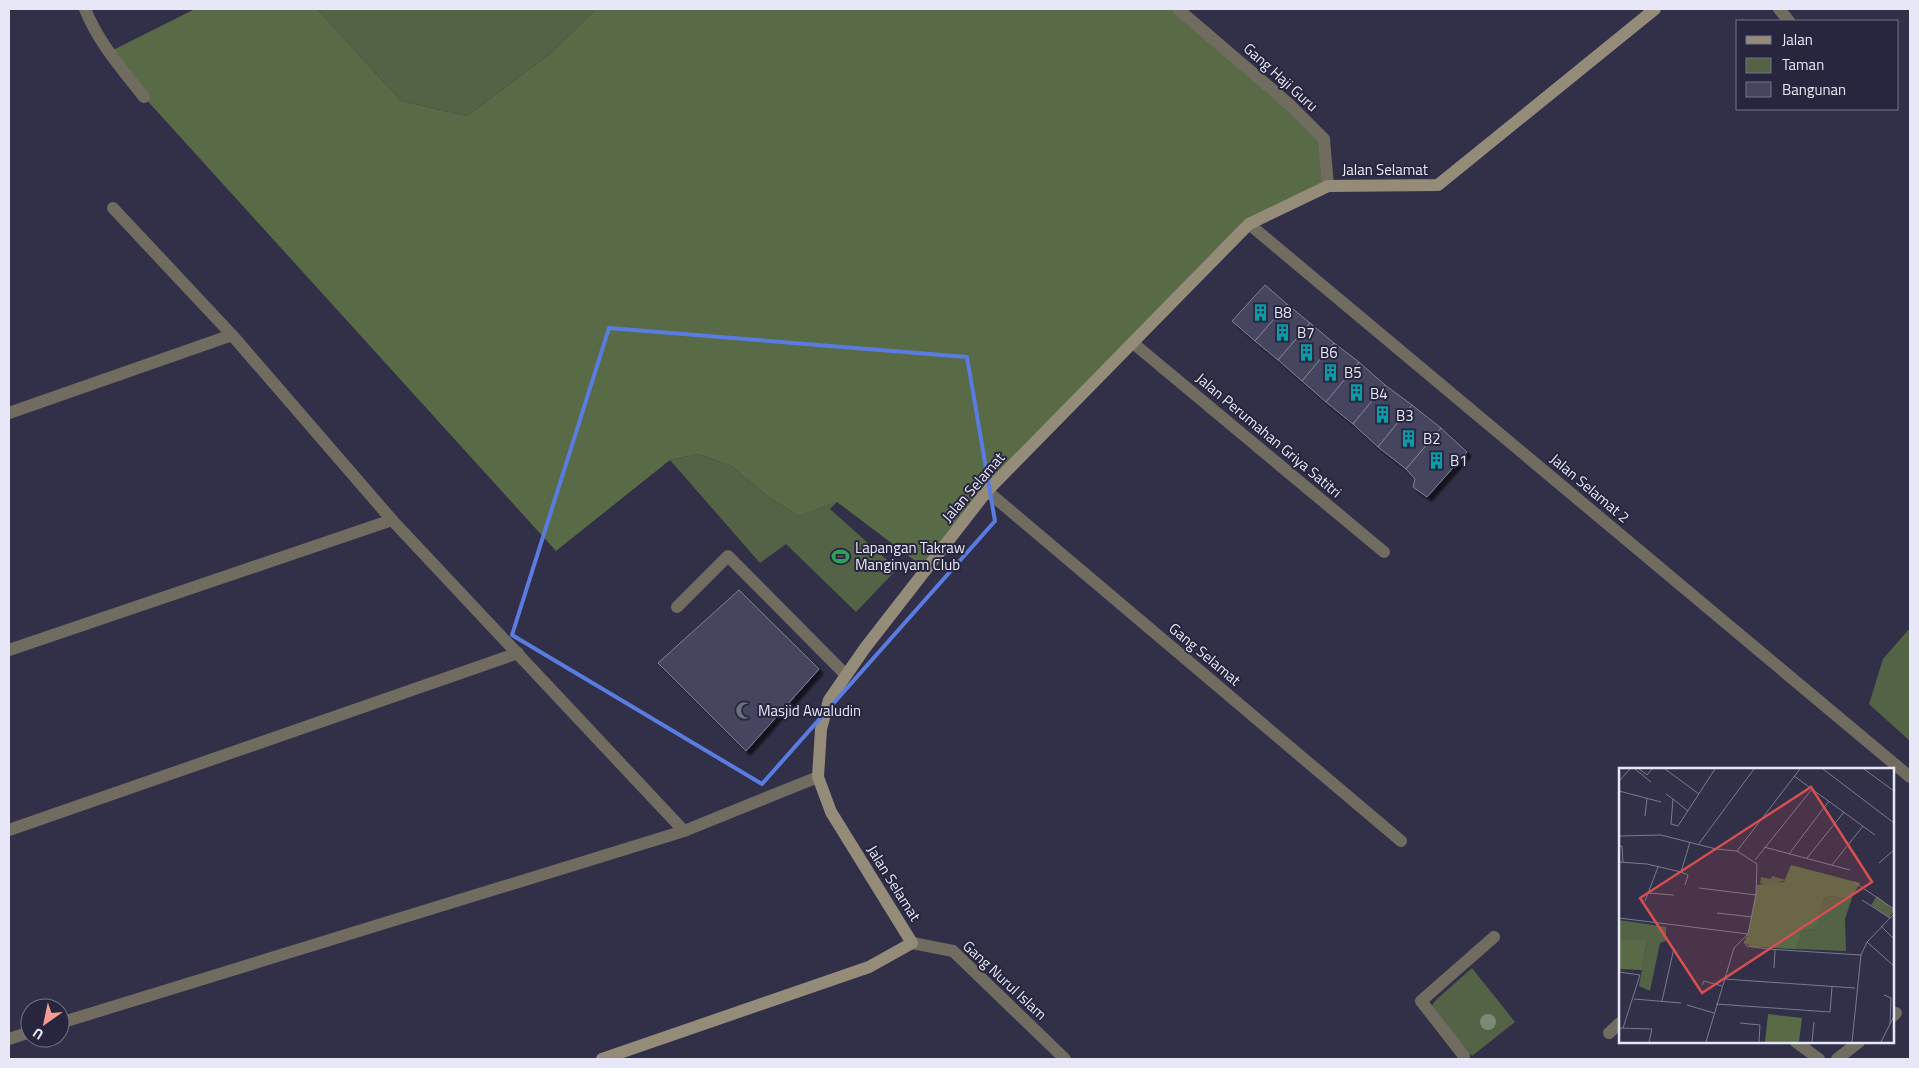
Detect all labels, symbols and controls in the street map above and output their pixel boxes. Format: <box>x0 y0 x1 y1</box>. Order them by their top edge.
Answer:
legend <box>1736 20 1899 110</box>
text: Jalan <box>1782 28 1813 51</box>
street label: Gang Haji Guru <box>1238 37 1324 117</box>
text: Taman <box>1782 53 1824 76</box>
text: Bangunan <box>1782 78 1846 101</box>
street label: Jalan Selamat <box>1342 158 1429 181</box>
place label: B8 <box>1274 301 1292 324</box>
building icon: B8 <box>1250 302 1270 322</box>
place label: B7 <box>1297 321 1315 344</box>
building icon: B7 <box>1273 322 1293 342</box>
place label: B6 <box>1320 341 1338 364</box>
building icon: B6 <box>1296 342 1316 362</box>
place label: B5 <box>1344 361 1362 384</box>
building icon: B5 <box>1320 362 1340 382</box>
street label: Jalan Perumahan Griya Satitri <box>1191 367 1347 503</box>
place label: B4 <box>1370 382 1388 405</box>
building icon: B4 <box>1346 383 1366 403</box>
place label: B3 <box>1396 404 1414 427</box>
building icon: B3 <box>1372 405 1392 425</box>
place label: B2 <box>1423 427 1441 450</box>
building icon: B2 <box>1399 428 1419 448</box>
street label: Jalan Selamat <box>936 446 1010 527</box>
street label: Jalan Selamat 2 <box>1545 448 1635 528</box>
place label: B1 <box>1450 449 1468 472</box>
building icon: B1 <box>1426 450 1446 470</box>
place label: Lapangan Takraw Manginyam Club <box>855 536 965 576</box>
sports icon: Lapangan Takraw Manginyam Club <box>831 546 851 566</box>
street label: Gang Selamat <box>1164 617 1247 692</box>
place label: Masjid Awaludin <box>758 699 861 722</box>
mosque icon: Masjid Awaludin <box>734 700 754 720</box>
inset map <box>1619 768 1894 1043</box>
street label: Jalan Selamat <box>861 840 927 926</box>
street label: Gang Nurul Islam <box>958 935 1052 1025</box>
north arrow <box>20 998 70 1048</box>
text: U <box>28 1023 47 1046</box>

